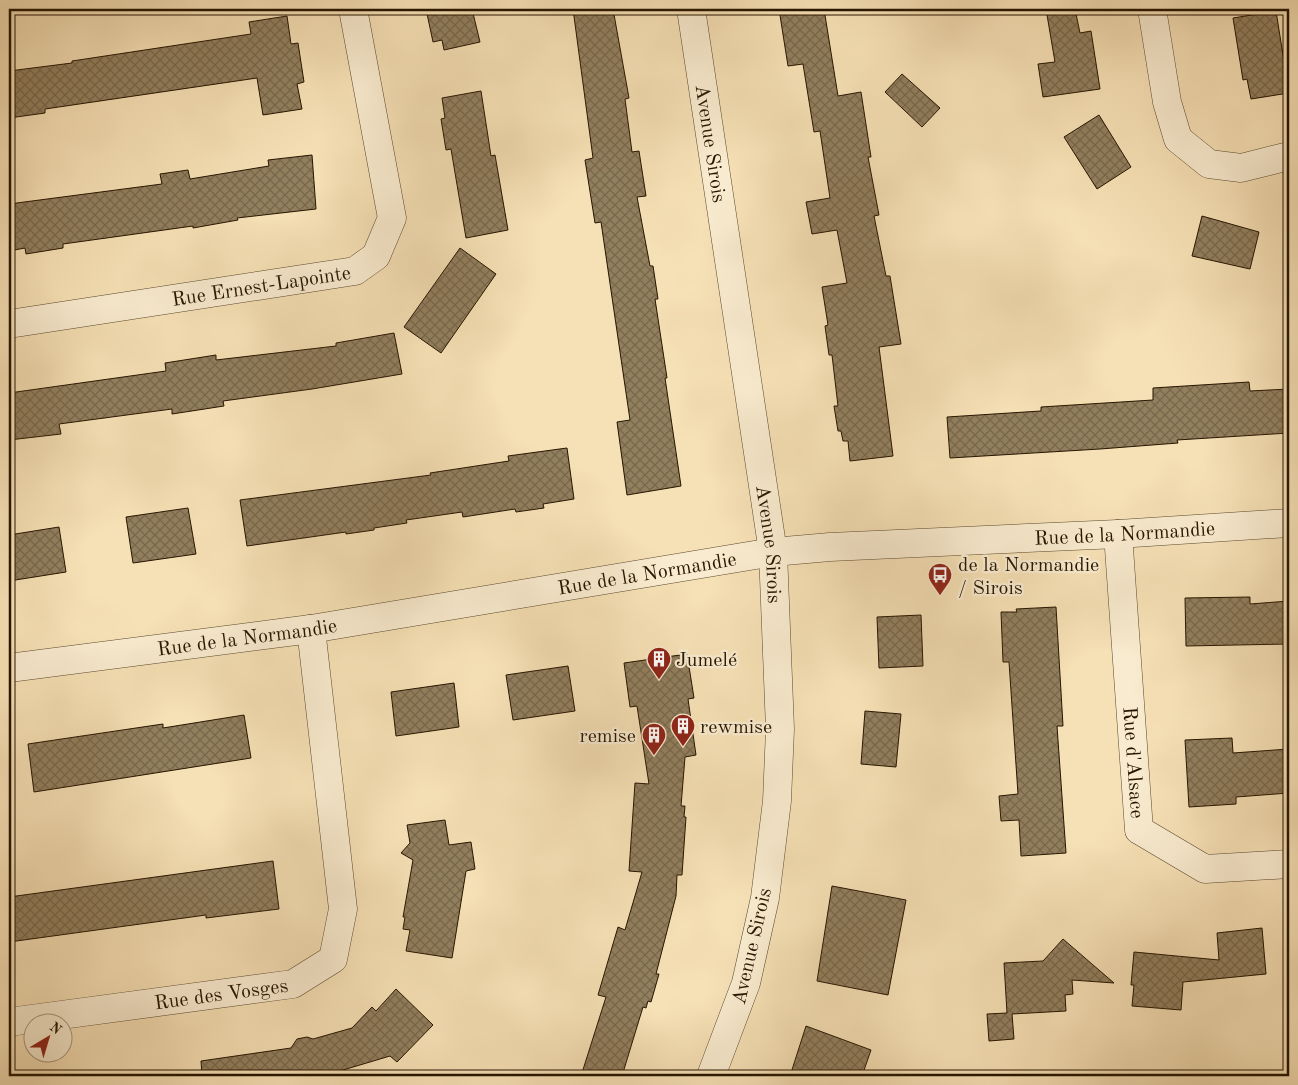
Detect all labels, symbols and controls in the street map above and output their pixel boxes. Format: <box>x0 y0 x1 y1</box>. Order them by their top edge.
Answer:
street label: Avenue Sirois <box>691 83 728 204</box>
street label: Rue Ernest-Lapointe <box>170 264 352 311</box>
street label: Avenue Sirois <box>751 484 783 604</box>
street label: Rue de la Normandie <box>1034 520 1216 550</box>
street label: Rue de la Normandie <box>556 550 738 600</box>
place label: de la Normandie / Sirois <box>958 556 1099 599</box>
bus stop icon: de la Normandie / Sirois <box>927 562 953 596</box>
street label: Rue de la Normandie <box>156 617 339 661</box>
building icon: Jumelé <box>646 646 672 680</box>
place label: Jumelé <box>676 651 737 671</box>
street label: Rue d'Alsace <box>1118 706 1146 819</box>
building icon: rewmise <box>670 713 696 747</box>
place label: rewmise <box>700 718 772 738</box>
building icon: remise <box>641 722 667 756</box>
place label: remise <box>579 727 636 747</box>
street label: Avenue Sirois <box>730 886 776 1007</box>
street label: Rue des Vosges <box>153 977 289 1014</box>
north arrow <box>22 1012 72 1062</box>
text: N <box>47 1020 64 1038</box>

